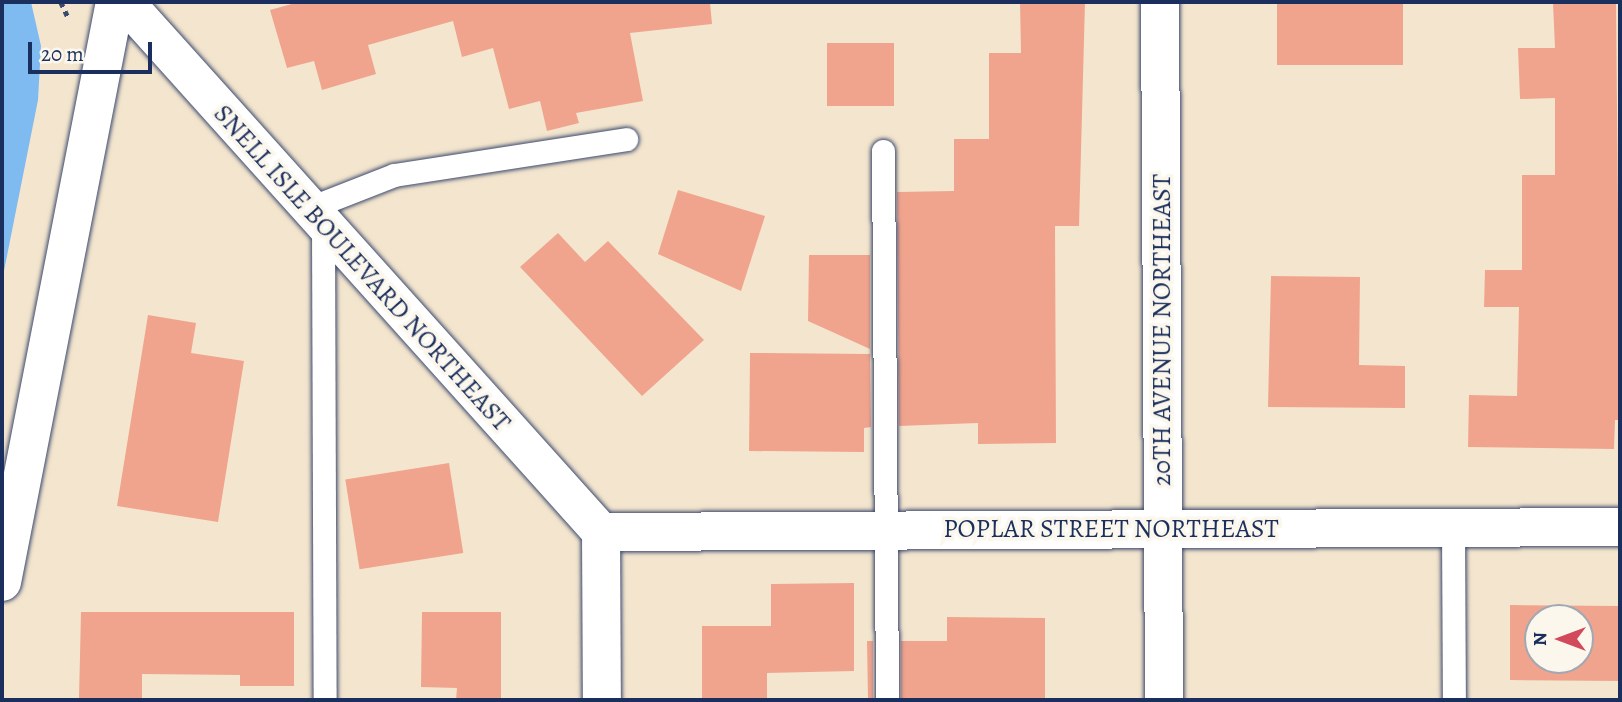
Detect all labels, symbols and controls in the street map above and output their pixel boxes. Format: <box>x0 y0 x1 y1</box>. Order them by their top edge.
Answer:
scale bar <box>32 28 156 72</box>
text: 20 m <box>41 40 84 68</box>
street label: SNELL ISLE BOULEVARD NORTHEAST <box>207 98 517 438</box>
street label: 20TH AVENUE NORTHEAST <box>1146 174 1178 486</box>
street label: POPLAR STREET NORTHEAST <box>943 513 1279 545</box>
north arrow <box>1524 604 1594 674</box>
text: N <box>1527 632 1553 646</box>

